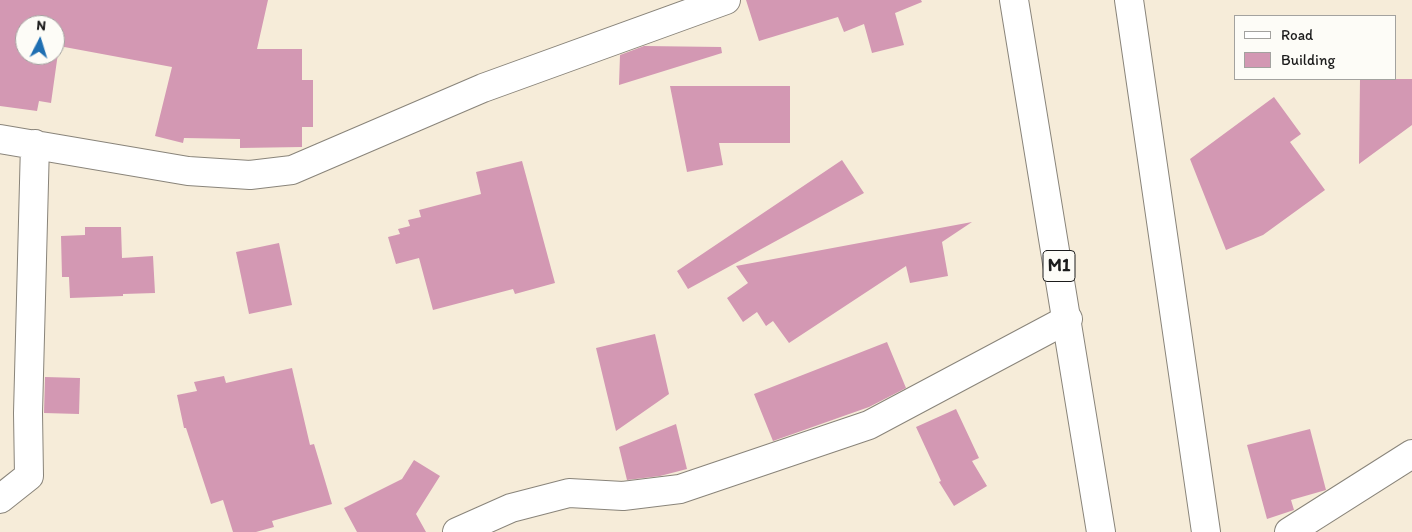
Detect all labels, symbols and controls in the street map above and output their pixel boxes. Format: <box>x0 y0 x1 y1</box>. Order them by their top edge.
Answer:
north arrow <box>15 15 65 65</box>
legend <box>1234 15 1397 80</box>
text: N <box>36 17 47 34</box>
text: Road <box>1281 26 1313 44</box>
text: Building <box>1281 51 1335 69</box>
road number: M1 <box>1043 250 1075 282</box>

